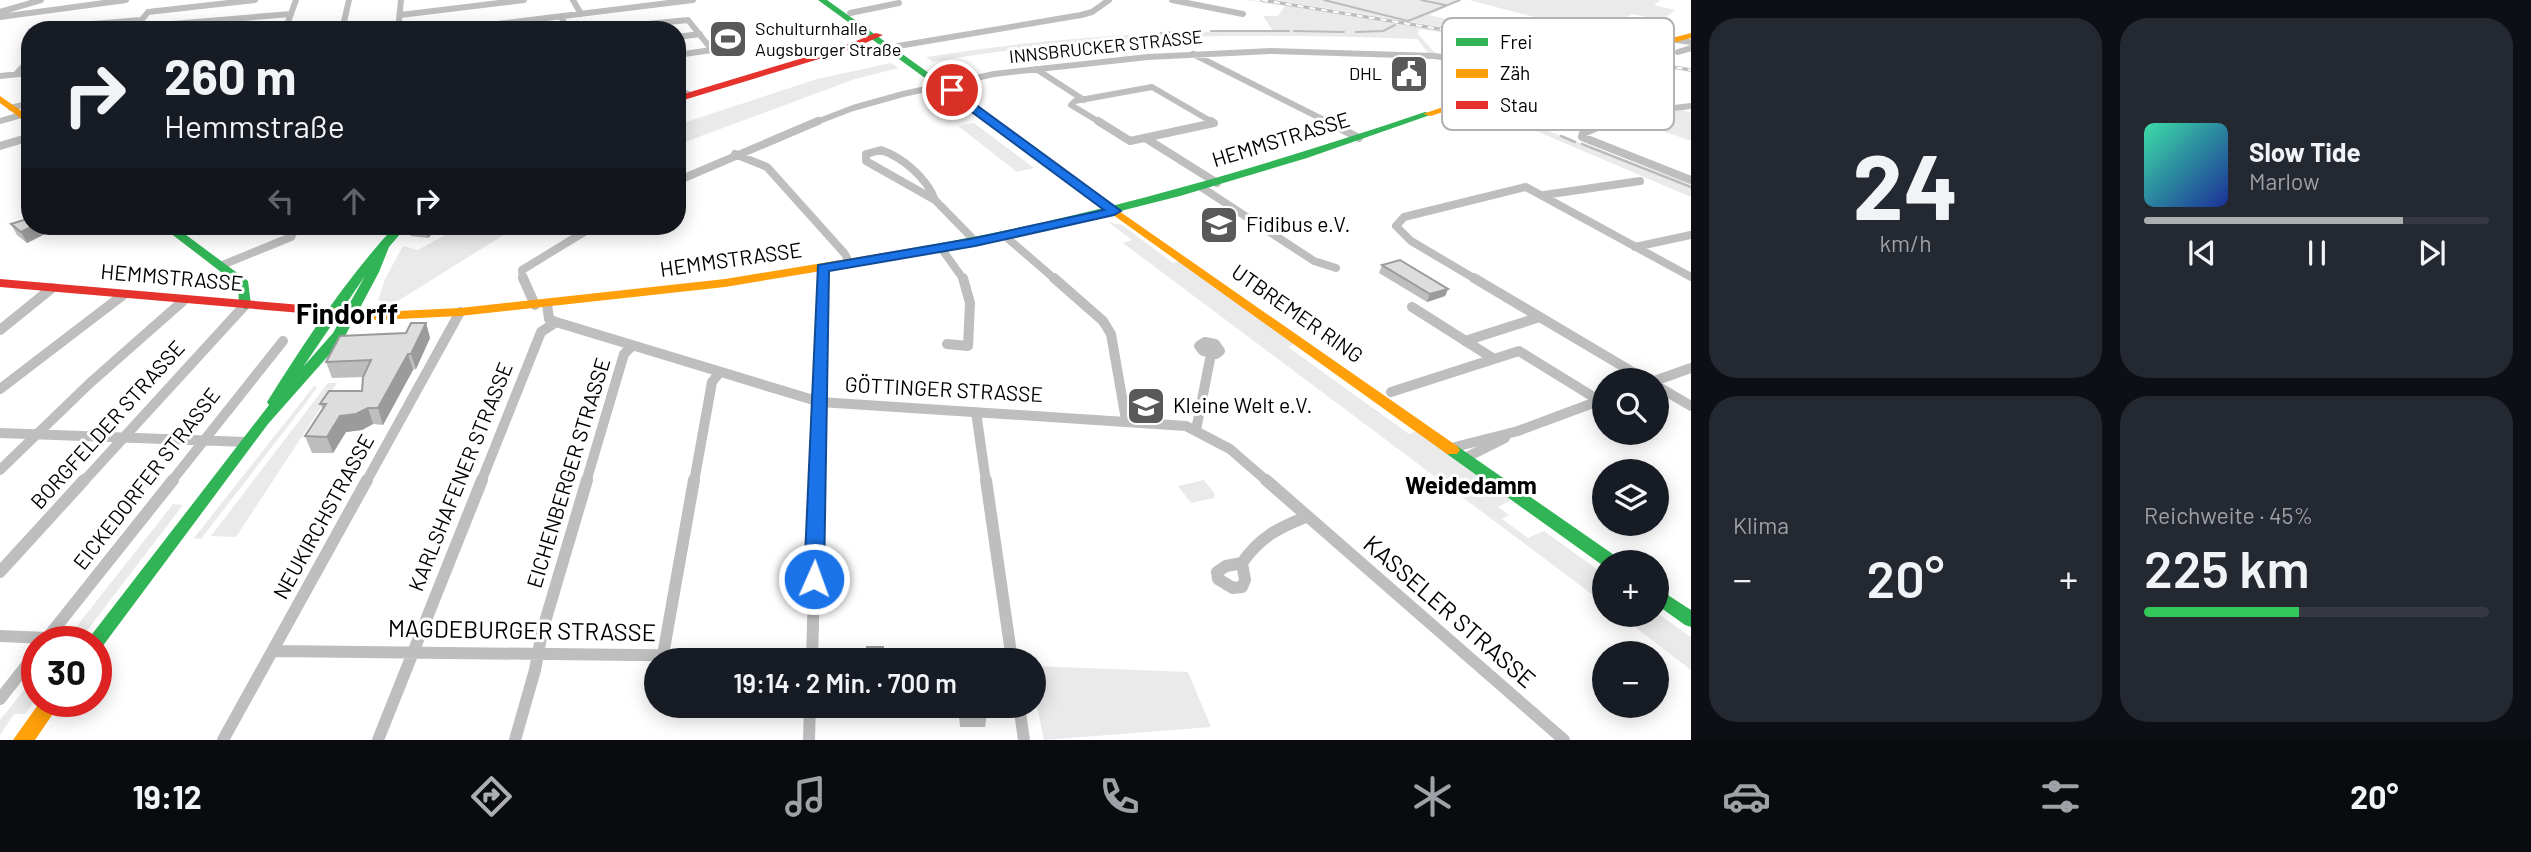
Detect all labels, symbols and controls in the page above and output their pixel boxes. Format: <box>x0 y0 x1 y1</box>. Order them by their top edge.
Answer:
place label: Schulturnhalle Augsburger Straße <box>755 17 901 60</box>
sports icon: Schulturnhalle Augsburger Straße <box>707 18 749 60</box>
legend <box>1442 18 1674 130</box>
street label: INNSBRUCKER STRASSE <box>1008 25 1204 67</box>
text: Frei <box>1500 30 1532 53</box>
text: 260 m <box>164 46 296 105</box>
icon: right <box>49 49 140 140</box>
public building icon: DHL <box>1388 53 1430 95</box>
pin <box>922 60 982 120</box>
text: Zäh <box>1500 61 1530 84</box>
place label: DHL <box>1349 62 1382 84</box>
icon: arrive <box>933 71 971 109</box>
text: Stau <box>1500 93 1538 116</box>
text: Hemmstraße <box>164 106 345 144</box>
street label: HEMMSTRASSE <box>1208 106 1353 171</box>
text: 24 <box>1852 129 1959 238</box>
text: Slow Tide <box>2249 136 2361 167</box>
text: Marlow <box>2249 167 2320 195</box>
icon: left <box>262 182 300 220</box>
icon: ahead <box>335 182 373 220</box>
icon: right <box>408 182 446 220</box>
school or university icon: Fidibus e.V. <box>1198 204 1240 246</box>
place label: Fidibus e.V. <box>1246 211 1350 236</box>
text: km/h <box>1879 229 1932 257</box>
icon: previous <box>2183 234 2221 272</box>
icon: pause <box>2298 234 2336 272</box>
icon: next <box>2413 234 2451 272</box>
street label: HEMMSTRASSE <box>658 236 803 281</box>
street label: HEMMSTRASSE <box>100 258 244 295</box>
street label: UTBREMER RING <box>1227 258 1368 367</box>
district label: Findorff <box>296 296 398 330</box>
street label: BORGFELDER STRASSE <box>25 335 189 513</box>
street label: EICHENBERGER STRASSE <box>521 355 614 591</box>
street label: KARLSHAFENER STRASSE <box>402 358 517 595</box>
map controls <box>1592 368 1669 718</box>
button: search <box>1592 368 1669 445</box>
street label: GÖTTINGER STRASSE <box>844 371 1044 406</box>
street label: EICKEDORFER STRASSE <box>67 382 224 574</box>
school or university icon: Kleine Welt e.V. <box>1125 385 1167 427</box>
place label: Kleine Welt e.V. <box>1173 392 1312 417</box>
street label: NEUKIRCHSTRASSE <box>267 430 378 603</box>
button: layers <box>1592 459 1669 536</box>
district label: Weidedamm <box>1405 470 1537 499</box>
text: Reichweite · 45% <box>2144 501 2313 529</box>
text: Klima <box>1733 511 1789 539</box>
street label: KASSELER STRASSE <box>1358 528 1542 693</box>
text: 225 km <box>2144 536 2310 598</box>
position arrow <box>777 542 851 616</box>
text: 20° <box>1867 546 1944 608</box>
button: + <box>1592 550 1669 627</box>
text: − <box>1733 555 1752 601</box>
text: + <box>2059 555 2078 601</box>
street label: MAGDEBURGER STRASSE <box>388 613 657 646</box>
speed limit sign: 30 <box>21 626 112 717</box>
button: − <box>1592 641 1669 718</box>
text: 19:14 · 2 Min. · 700 m <box>733 667 957 698</box>
icon: directions <box>467 772 516 821</box>
icon: music <box>781 772 830 821</box>
icon: phone <box>1095 772 1144 821</box>
icon: climate <box>1408 772 1457 821</box>
icon: car <box>1722 772 1771 821</box>
icon: filters <box>2036 772 2085 821</box>
text: 19:12 <box>132 777 202 815</box>
text: 20° <box>2350 777 2398 815</box>

